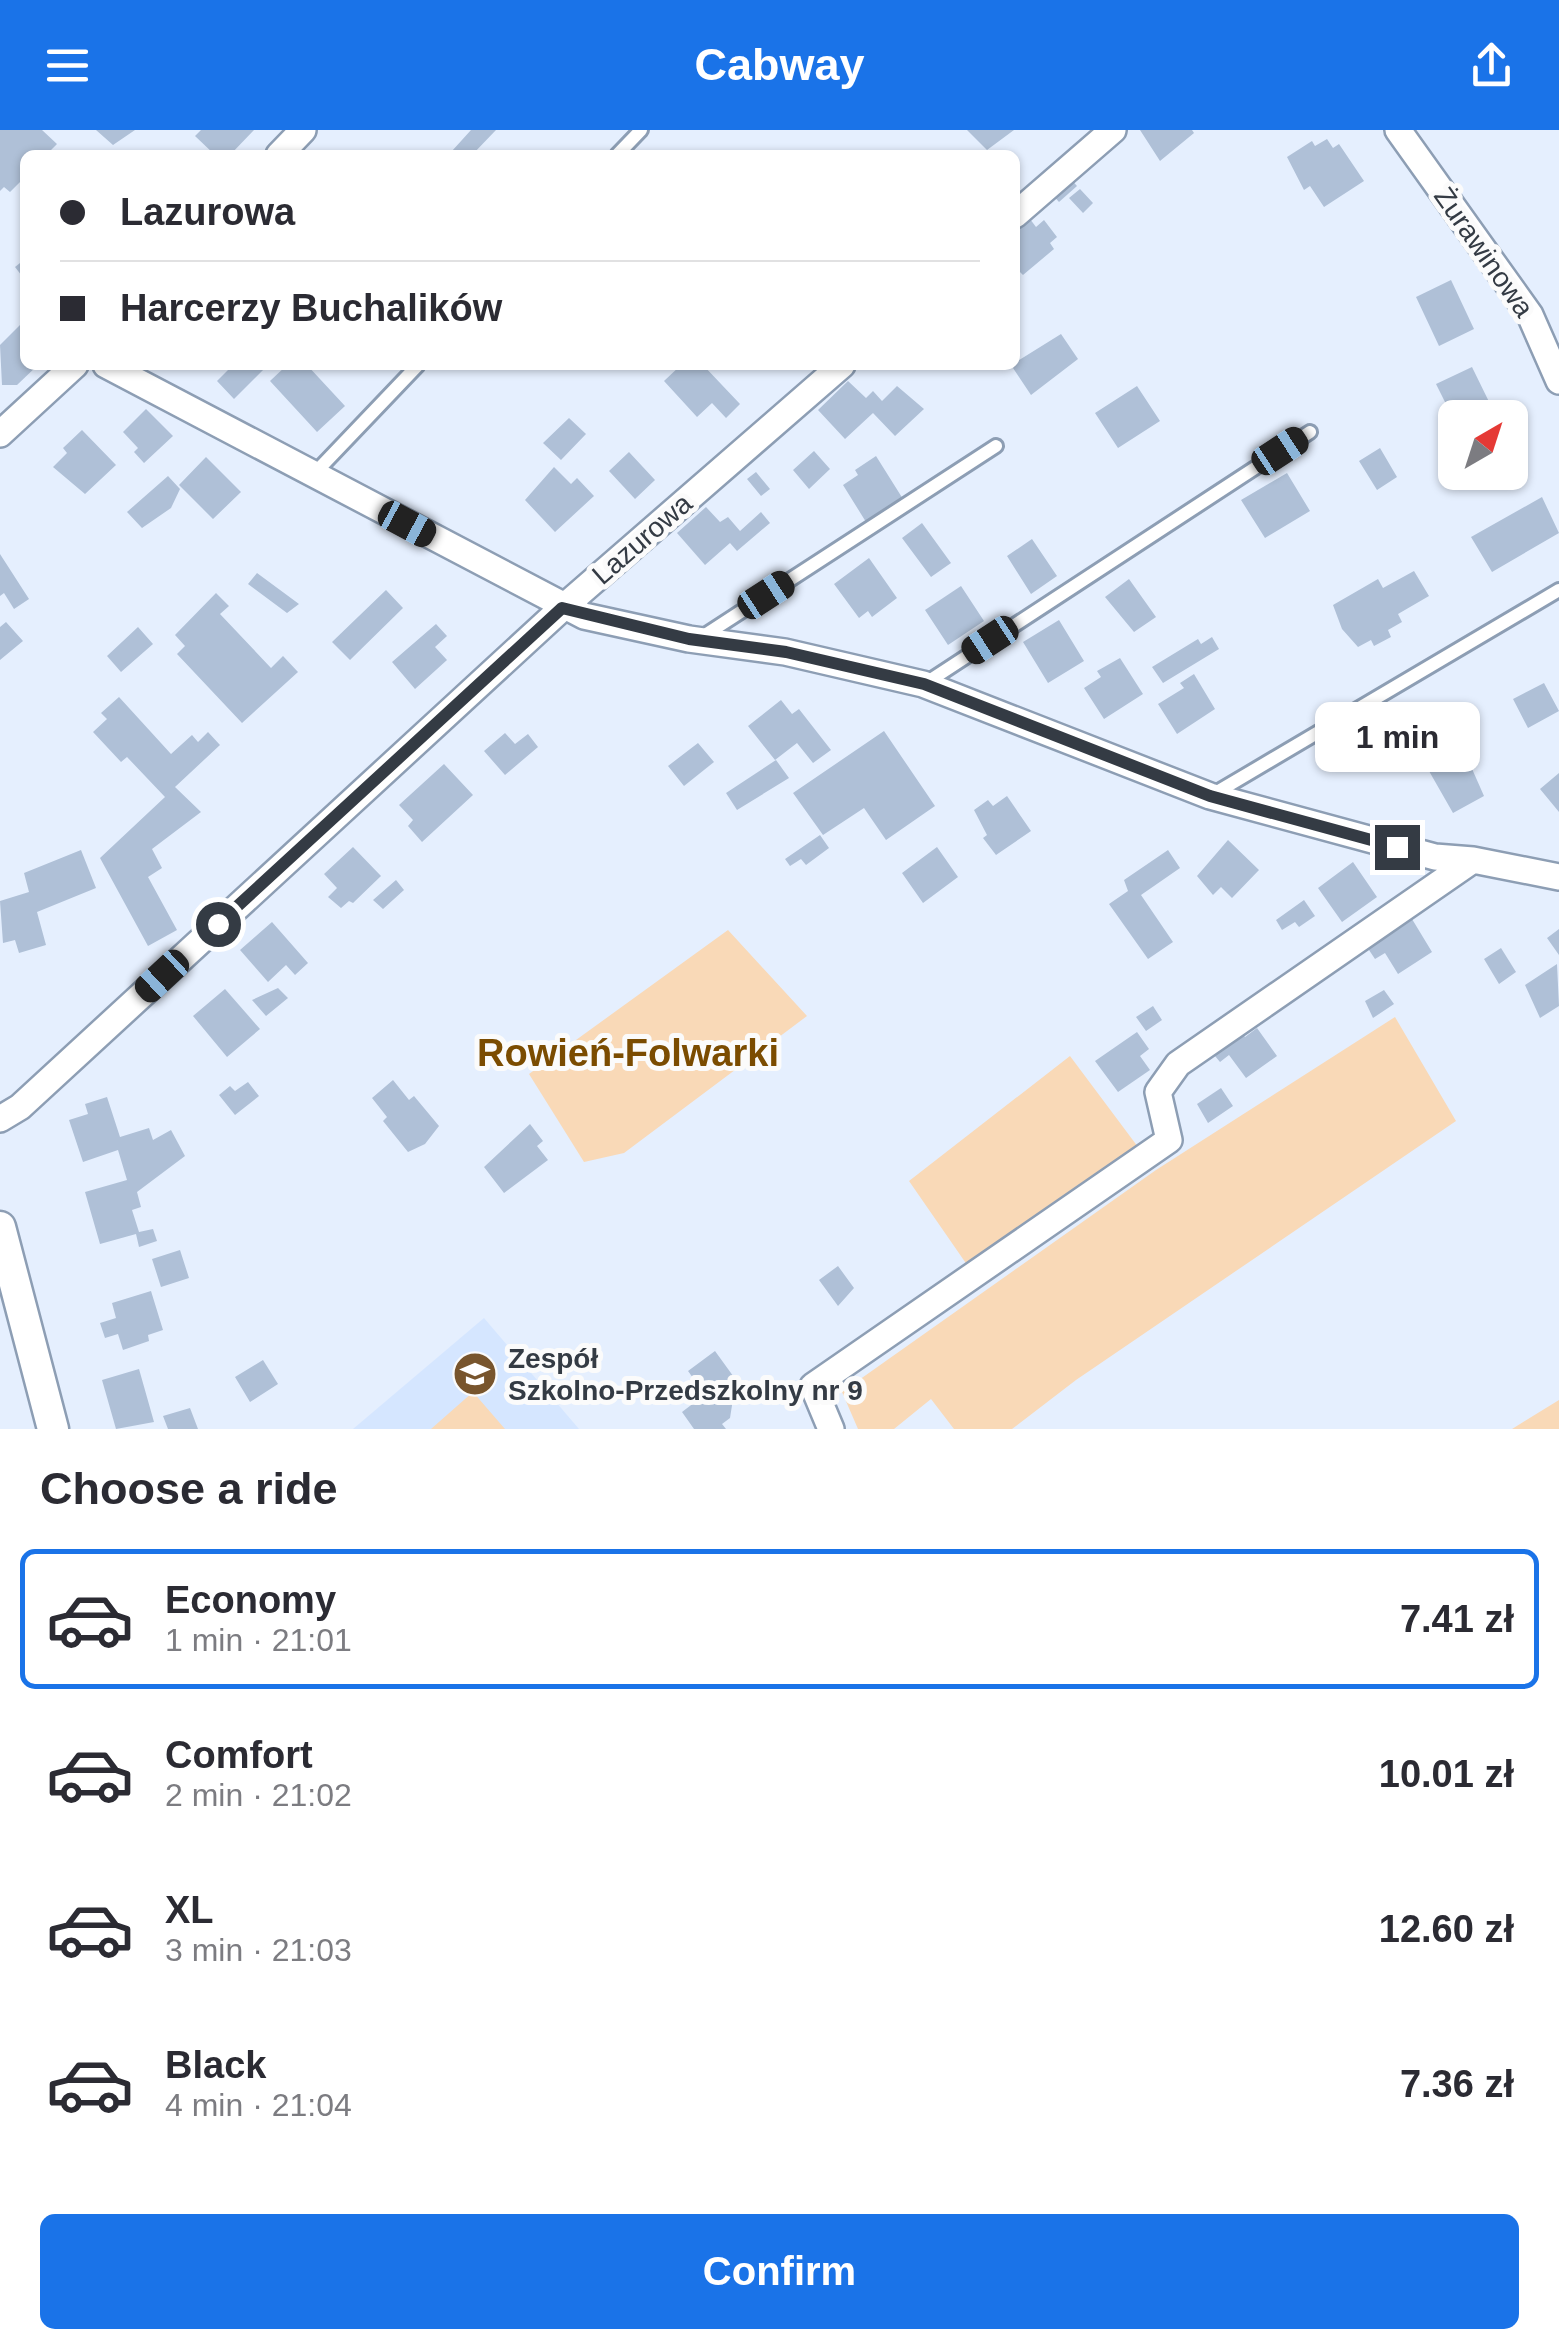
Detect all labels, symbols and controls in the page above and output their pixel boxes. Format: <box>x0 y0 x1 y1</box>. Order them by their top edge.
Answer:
icon: menu <box>40 38 95 93</box>
icon: share <box>1464 38 1519 93</box>
text: Cabway <box>694 39 865 90</box>
street label: Żurawinowa <box>1428 181 1540 323</box>
text: Lazurowa <box>120 191 295 233</box>
text: Harcerzy Buchalików <box>120 287 502 329</box>
north arrow <box>1438 400 1528 490</box>
map controls <box>1438 400 1528 490</box>
car <box>1247 422 1313 480</box>
street label: Lazurowa <box>586 487 698 591</box>
car <box>373 497 441 551</box>
car <box>733 566 799 624</box>
car <box>957 611 1023 669</box>
callout: 1 min <box>1314 702 1480 772</box>
text: 1 min <box>1356 719 1439 755</box>
route end <box>1375 825 1420 870</box>
route start <box>196 902 241 947</box>
car <box>130 945 194 1007</box>
district label: Rowień-Folwarki <box>477 1032 779 1074</box>
place label: Zespół Szkolno-Przedszkolny nr 9 <box>508 1343 863 1406</box>
school or university icon: Zespół Szkolno-Przedszkolny nr 9 <box>452 1351 498 1397</box>
text: Choose a ride <box>40 1463 338 1514</box>
icon: car <box>45 1574 135 1664</box>
text: Economy <box>165 1579 336 1621</box>
text: 7.41 zł <box>1400 1598 1514 1640</box>
text: 1 min · 21:01 <box>165 1622 352 1658</box>
icon: car <box>45 1729 135 1819</box>
text: Comfort <box>165 1734 313 1776</box>
text: 10.01 zł <box>1379 1753 1514 1795</box>
text: 2 min · 21:02 <box>165 1777 352 1813</box>
icon: car <box>45 1884 135 1974</box>
text: XL <box>165 1889 214 1931</box>
text: 12.60 zł <box>1379 1908 1514 1950</box>
text: 3 min · 21:03 <box>165 1932 352 1968</box>
icon: car <box>45 2039 135 2129</box>
text: Black <box>165 2044 266 2086</box>
text: 7.36 zł <box>1400 2063 1514 2105</box>
text: 4 min · 21:04 <box>165 2087 352 2123</box>
button: Confirm <box>40 2214 1519 2329</box>

